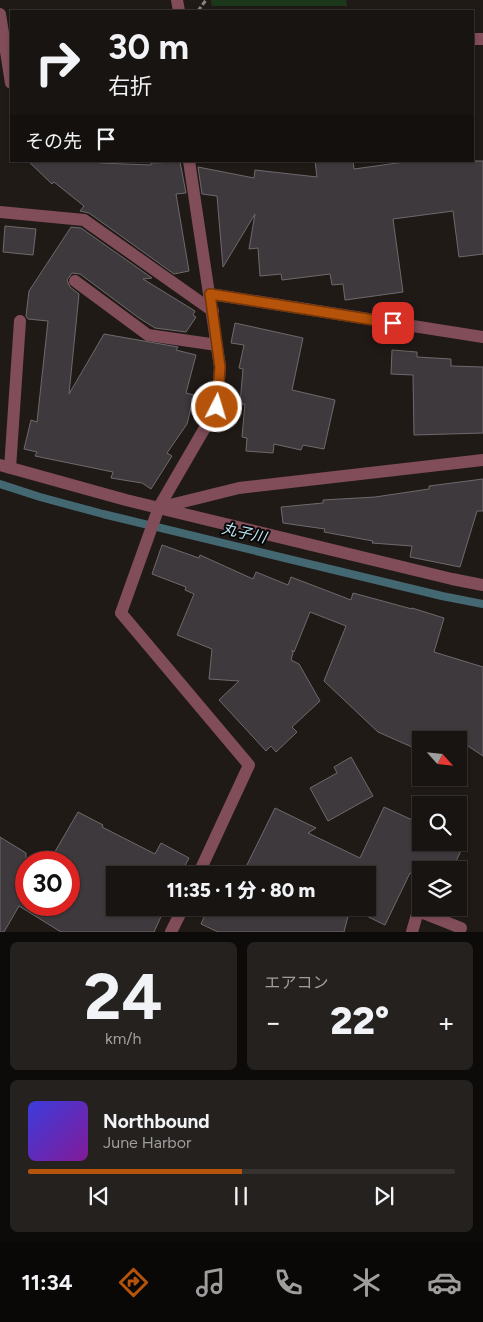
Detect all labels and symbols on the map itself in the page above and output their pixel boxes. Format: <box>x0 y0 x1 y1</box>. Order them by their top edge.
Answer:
pin <box>372 302 414 344</box>
position arrow <box>190 380 242 432</box>
water label: 丸子川 <box>220 519 270 547</box>
north arrow <box>412 731 468 786</box>
speed limit sign: 30 <box>15 851 80 916</box>

